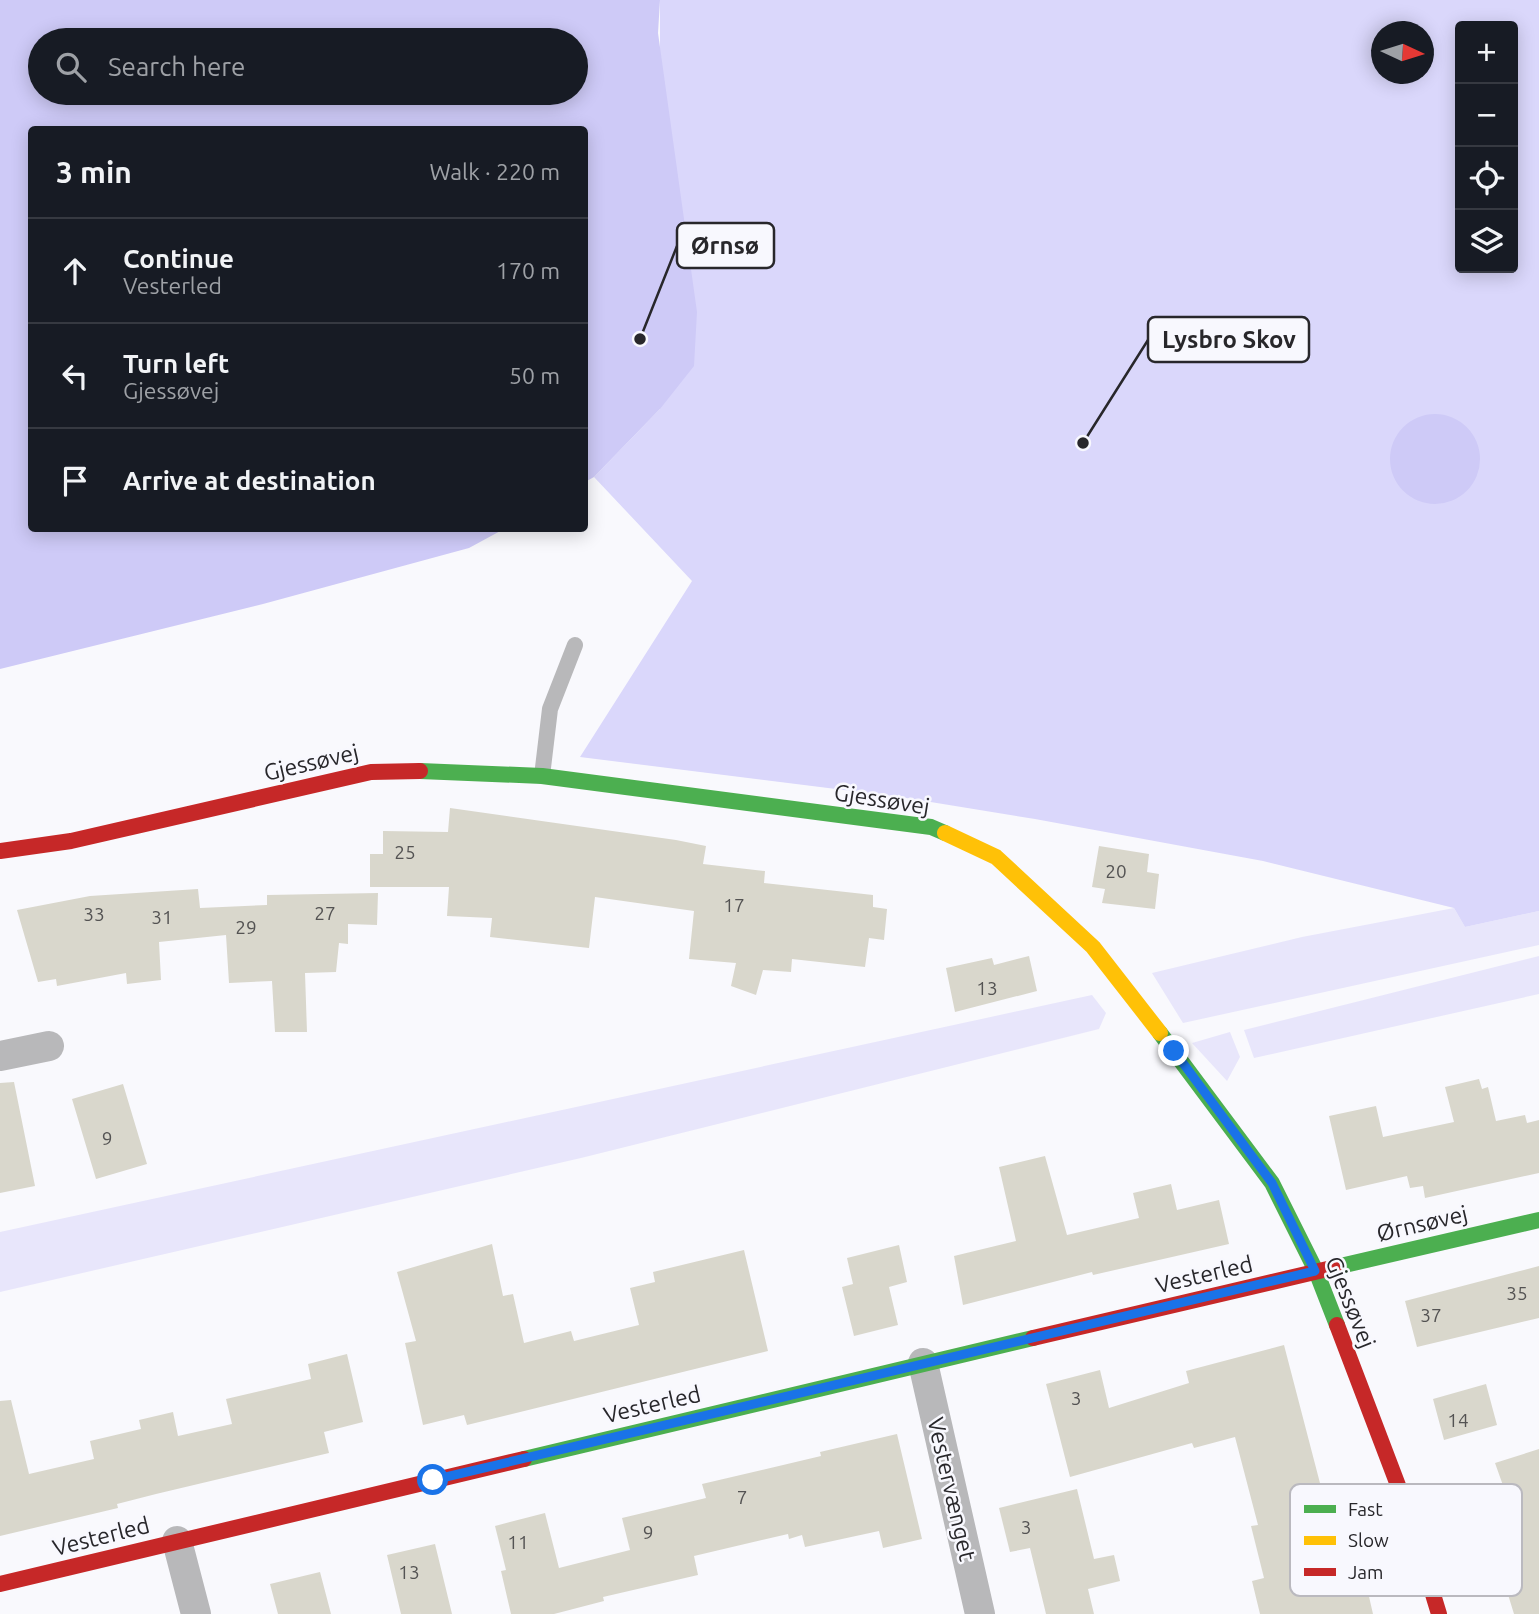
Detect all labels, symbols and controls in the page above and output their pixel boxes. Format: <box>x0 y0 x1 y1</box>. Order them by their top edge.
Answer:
north arrow <box>1371 21 1434 84</box>
map controls <box>1455 21 1518 273</box>
button: + <box>1455 21 1518 84</box>
search box <box>28 28 588 105</box>
icon: search <box>52 48 90 86</box>
text: Search here <box>108 52 245 81</box>
button: − <box>1455 84 1518 147</box>
button: locate <box>1455 147 1518 210</box>
text: 3 min <box>56 155 132 189</box>
text: Walk · 220 m <box>429 159 560 184</box>
button: layers <box>1455 210 1518 273</box>
callout: Ørnsø <box>677 223 774 268</box>
text: Ørnsø <box>691 232 759 259</box>
text: Continue <box>123 244 234 273</box>
icon: ahead <box>56 252 94 290</box>
text: 170 m <box>496 258 560 283</box>
text: Vesterled <box>123 273 222 298</box>
callout: Lysbro Skov <box>1148 317 1309 362</box>
text: Lysbro Skov <box>1162 326 1296 353</box>
text: Turn left <box>123 349 229 378</box>
icon: left <box>56 357 94 395</box>
text: 50 m <box>509 363 560 388</box>
text: Gjessøvej <box>123 378 219 403</box>
icon: arrive <box>56 462 94 500</box>
text: Arrive at destination <box>123 466 376 495</box>
street label: Gjessøvej <box>261 739 361 785</box>
street label: Gjessøvej <box>832 779 932 819</box>
house number: 25 <box>394 841 416 863</box>
house number: 20 <box>1105 860 1127 882</box>
house number: 17 <box>723 894 745 916</box>
house number: 27 <box>314 902 336 924</box>
house number: 33 <box>83 903 105 925</box>
house number: 31 <box>151 906 173 928</box>
house number: 29 <box>235 916 257 938</box>
house number: 13 <box>976 977 998 999</box>
route end <box>1158 1035 1189 1066</box>
house number: 9 <box>102 1127 112 1149</box>
street label: Ørnsøvej <box>1374 1200 1470 1246</box>
street label: Vesterled <box>1153 1251 1255 1297</box>
street label: Gjessøvej <box>1321 1253 1381 1351</box>
house number: 35 <box>1506 1282 1528 1304</box>
house number: 37 <box>1420 1304 1442 1326</box>
street label: Vesterled <box>601 1381 703 1427</box>
house number: 3 <box>1071 1387 1081 1409</box>
house number: 14 <box>1447 1409 1469 1431</box>
street label: Vestervænget <box>923 1415 981 1563</box>
route start <box>417 1464 448 1495</box>
legend <box>1290 1484 1522 1596</box>
house number: 7 <box>737 1486 747 1508</box>
text: Fast <box>1348 1498 1383 1520</box>
street label: Vesterled <box>50 1512 152 1560</box>
house number: 3 <box>1021 1516 1031 1538</box>
house number: 9 <box>643 1521 653 1543</box>
text: Slow <box>1348 1529 1389 1551</box>
house number: 11 <box>507 1531 529 1553</box>
house number: 13 <box>398 1561 420 1583</box>
text: Jam <box>1348 1561 1384 1583</box>

